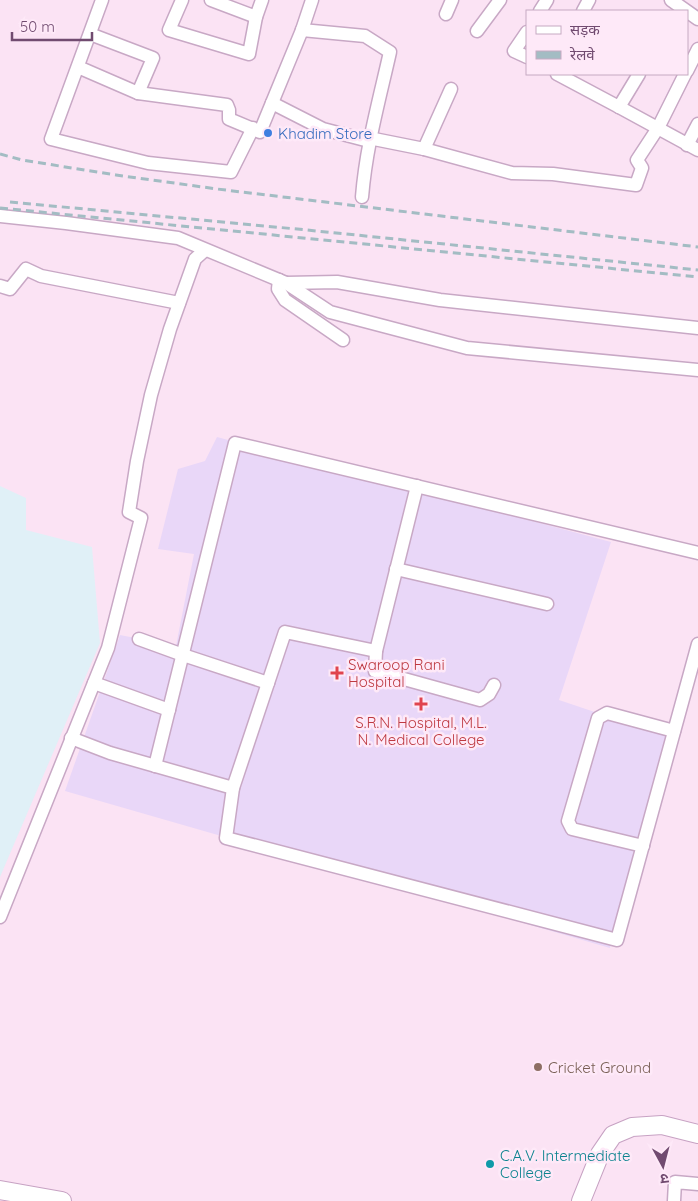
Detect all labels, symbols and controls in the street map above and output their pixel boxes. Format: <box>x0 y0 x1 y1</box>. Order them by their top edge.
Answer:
scale bar <box>12 10 92 42</box>
legend <box>526 10 688 75</box>
text: 50 m <box>20 17 55 36</box>
text: सड़क <box>570 20 600 39</box>
text: रेलवे <box>569 45 595 64</box>
place label: Khadim Store <box>278 124 372 143</box>
marker: Khadim Store <box>262 127 274 139</box>
place label: Swaroop Rani Hospital <box>348 655 445 691</box>
marker: Swaroop Rani Hospital <box>330 666 344 680</box>
marker: S.R.N. Hospital, M.L. N. Medical College <box>414 697 428 711</box>
place label: S.R.N. Hospital, M.L. N. Medical College <box>355 713 487 749</box>
place label: Cricket Ground <box>548 1058 651 1077</box>
marker: Cricket Ground <box>532 1061 544 1073</box>
north arrow <box>638 1141 688 1191</box>
place label: C.A.V. Intermediate College <box>500 1146 630 1182</box>
marker: C.A.V. Intermediate College <box>484 1158 496 1170</box>
text: उ <box>659 1169 670 1188</box>

